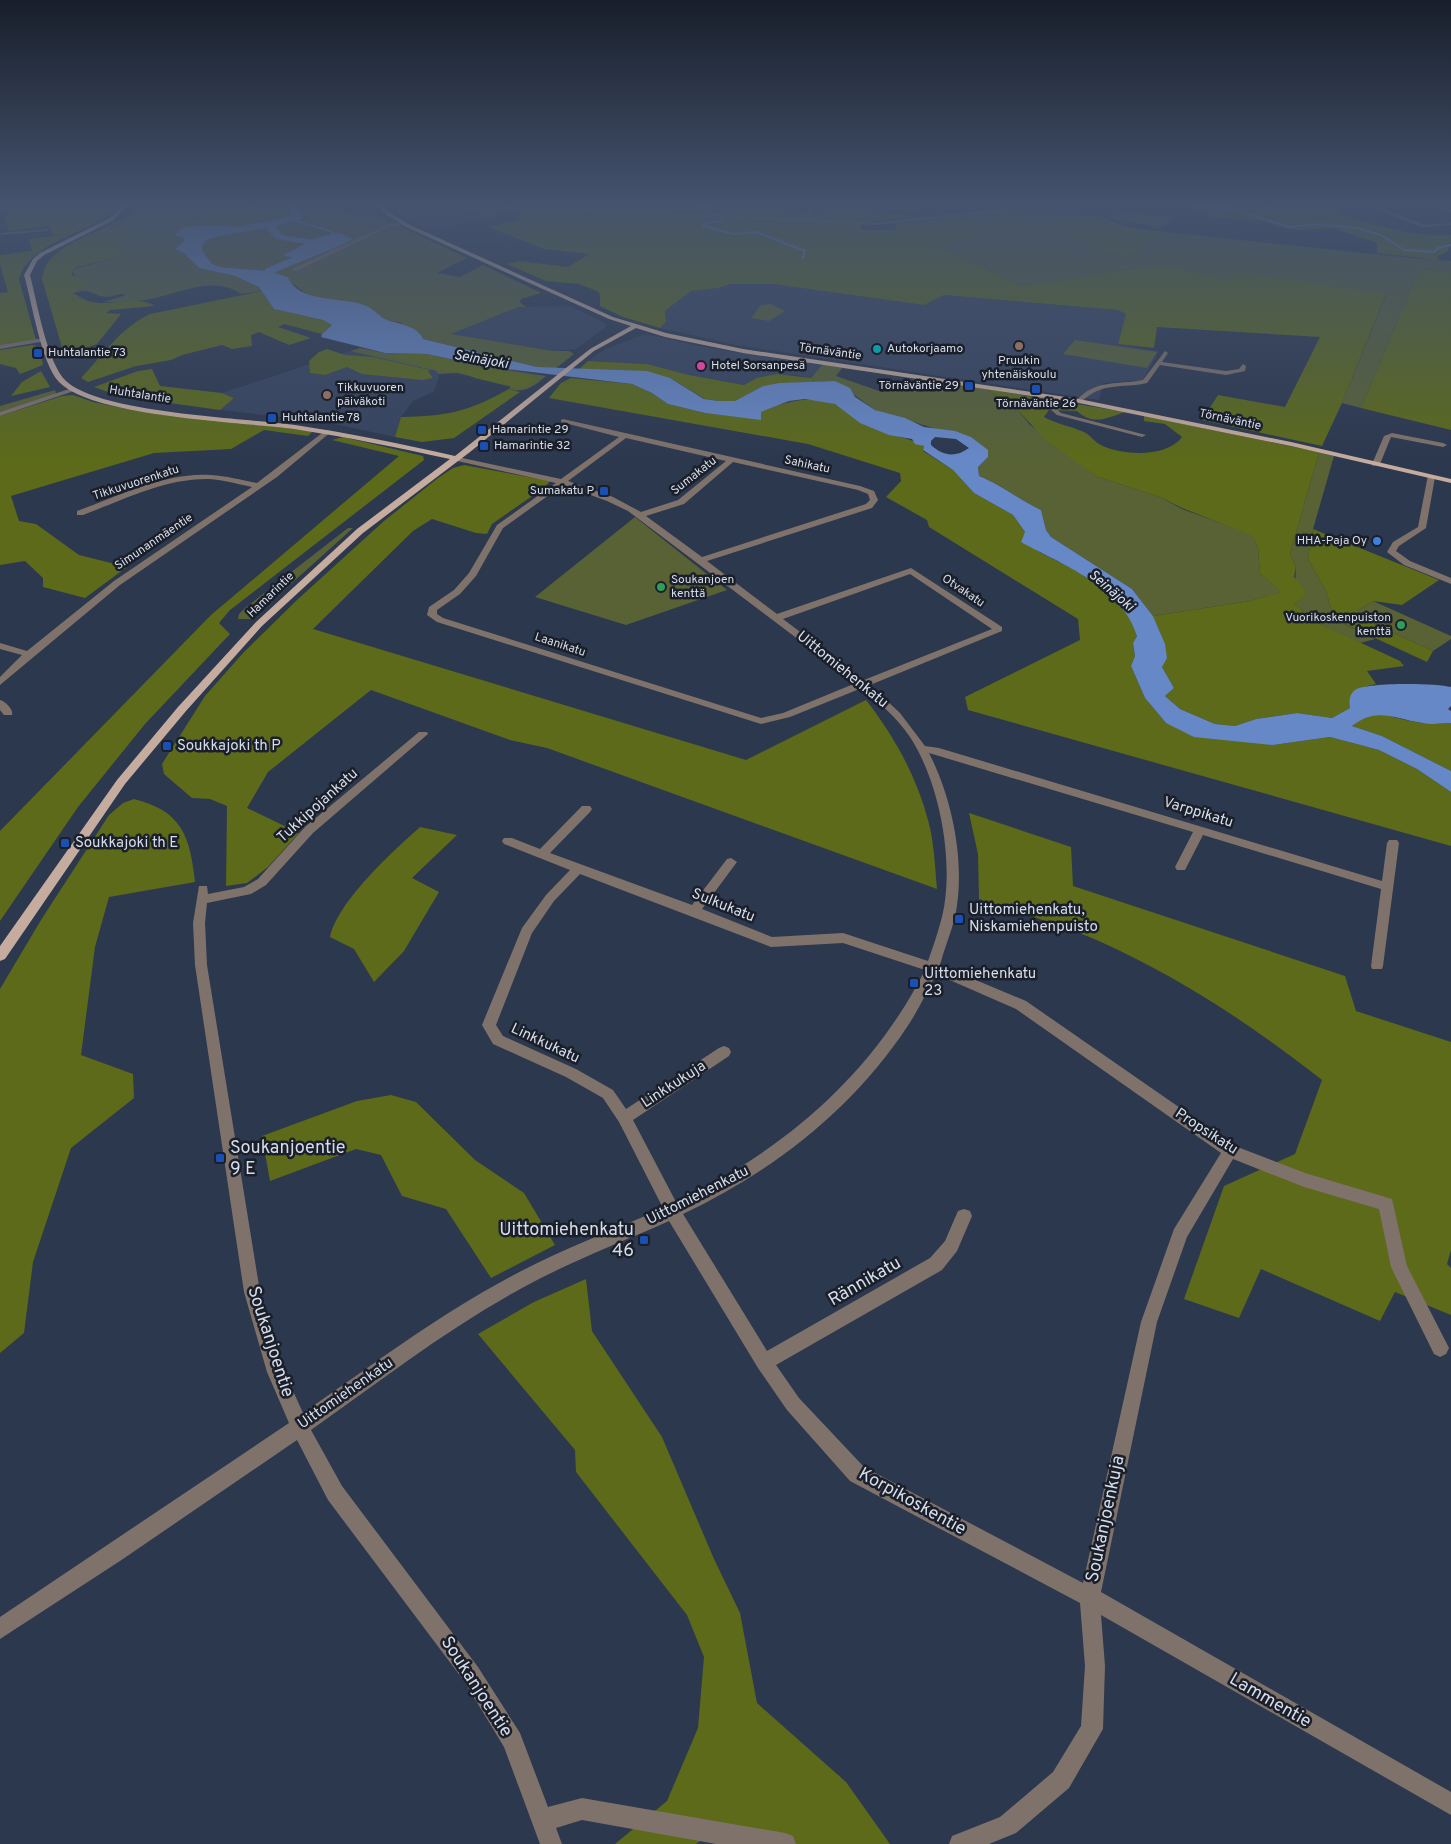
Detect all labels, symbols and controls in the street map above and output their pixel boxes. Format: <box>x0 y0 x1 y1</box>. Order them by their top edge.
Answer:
street label: Törnäväntie <box>798 340 862 364</box>
marker: Pruukin yhtenäiskoulu <box>1013 340 1025 352</box>
place label: Autokorjaamo <box>887 341 963 357</box>
marker: Autokorjaamo <box>871 343 883 355</box>
place label: Huhtalantie 73 <box>48 345 126 361</box>
marker: Huhtalantie 73 <box>32 347 44 359</box>
water label: Seinäjoki <box>453 347 511 373</box>
place label: Pruukin yhtenäiskoulu <box>981 353 1057 383</box>
place label: Hotel Sorsanpesä <box>711 358 805 374</box>
marker: Hotel Sorsanpesä <box>695 360 707 372</box>
place label: Törnäväntie 29 <box>879 378 959 394</box>
place label: Tikkuvuoren päiväkoti <box>337 380 404 410</box>
marker: Törnäväntie 29 <box>963 380 975 392</box>
street label: Huhtalantie <box>108 382 172 408</box>
marker: Törnäväntie 26 <box>1030 383 1042 395</box>
marker: Tikkuvuoren päiväkoti <box>321 389 333 401</box>
place label: Törnäväntie 26 <box>996 396 1076 412</box>
street label: Törnäväntie <box>1197 406 1263 434</box>
place label: Huhtalantie 78 <box>282 410 360 426</box>
marker: Huhtalantie 78 <box>266 412 278 424</box>
place label: Hamarintie 29 <box>492 422 569 438</box>
marker: Hamarintie 29 <box>476 424 488 436</box>
place label: Hamarintie 32 <box>494 438 570 454</box>
marker: Hamarintie 32 <box>478 440 490 452</box>
street label: Sahikatu <box>783 452 831 478</box>
street label: Sumakatu <box>668 453 720 499</box>
street label: Tikkuvuorenkatu <box>91 462 181 504</box>
place label: Sumakatu P <box>530 483 594 499</box>
marker: Sumakatu P <box>598 485 610 497</box>
street label: Simunanmäentie <box>112 510 196 574</box>
place label: HHA-Paja Oy <box>1297 533 1367 549</box>
marker: HHA-Paja Oy <box>1371 535 1383 547</box>
water label: Seinäjoki <box>1085 567 1138 616</box>
street label: Hamarintie <box>244 569 298 621</box>
street label: Otvakatu <box>938 571 988 611</box>
place label: Soukanjoen kenttä <box>671 572 734 602</box>
marker: Soukanjoen kenttä <box>655 581 667 593</box>
place label: Vuorikoskenpuiston kenttä <box>1285 610 1391 640</box>
marker: Vuorikoskenpuiston kenttä <box>1395 619 1407 631</box>
street label: Uittomiehenkatu <box>792 627 892 713</box>
street label: Laanikatu <box>533 629 587 661</box>
place label: Soukkajoki th P <box>177 737 281 756</box>
marker: Soukkajoki th P <box>161 740 173 752</box>
street label: Tukkipojankatu <box>273 765 363 847</box>
street label: Varppikatu <box>1161 793 1235 833</box>
place label: Soukkajoki th E <box>75 834 178 853</box>
marker: Soukkajoki th E <box>59 837 71 849</box>
street label: Sulkukatu <box>689 885 757 927</box>
place label: Uittomiehenkatu, Niskamiehenpuisto <box>969 901 1098 937</box>
marker: Uittomiehenkatu, Niskamiehenpuisto <box>953 913 965 925</box>
place label: Uittomiehenkatu 23 <box>924 965 1036 1001</box>
marker: Uittomiehenkatu 23 <box>908 977 920 989</box>
street label: Linkkukatu <box>508 1020 582 1068</box>
street label: Linkkukuja <box>638 1057 710 1113</box>
street label: Propsikatu <box>1171 1105 1241 1159</box>
place label: Soukanjoentie 9 E <box>230 1137 345 1181</box>
marker: Soukanjoentie 9 E <box>214 1152 226 1164</box>
street label: Uittomiehenkatu <box>644 1162 752 1230</box>
place label: Uittomiehenkatu 46 <box>499 1219 634 1263</box>
marker: Uittomiehenkatu 46 <box>638 1234 650 1246</box>
street label: Rännikatu <box>825 1252 905 1312</box>
street label: Soukanjoentie <box>241 1284 299 1400</box>
street label: Uittomiehenkatu <box>295 1354 397 1434</box>
street label: Soukanjoenkuja <box>1081 1453 1131 1585</box>
street label: Korpikoskentie <box>854 1463 970 1541</box>
street label: Soukanjoentie <box>435 1632 517 1742</box>
street label: Lammentie <box>1225 1668 1315 1734</box>

